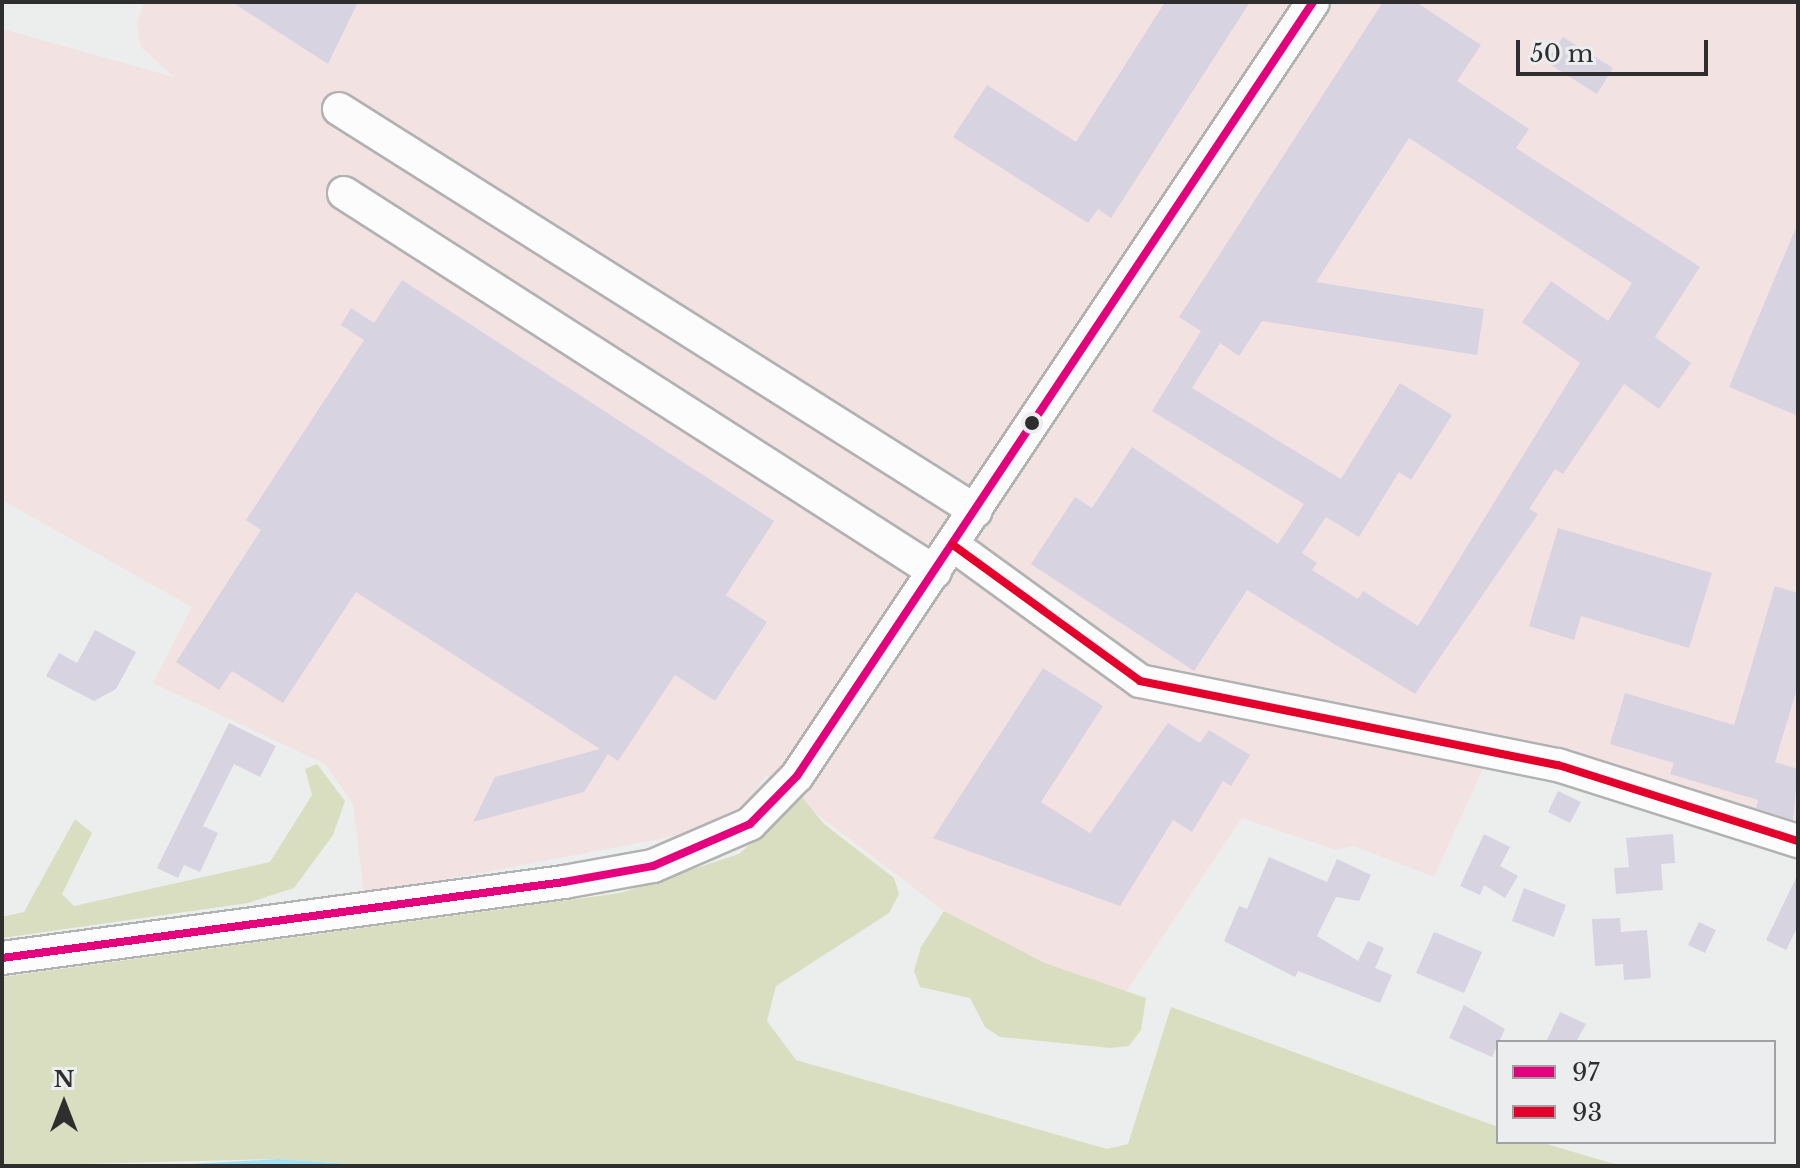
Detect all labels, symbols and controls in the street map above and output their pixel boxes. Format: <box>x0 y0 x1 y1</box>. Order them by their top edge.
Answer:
scale bar <box>1520 24 1712 74</box>
text: 50 m <box>1530 39 1593 68</box>
unlabelled marker <box>1024 415 1040 431</box>
legend <box>1496 1040 1776 1144</box>
text: 97 <box>1572 1058 1599 1087</box>
north arrow <box>24 1064 104 1144</box>
text: N <box>54 1066 74 1093</box>
text: 93 <box>1572 1098 1602 1127</box>

